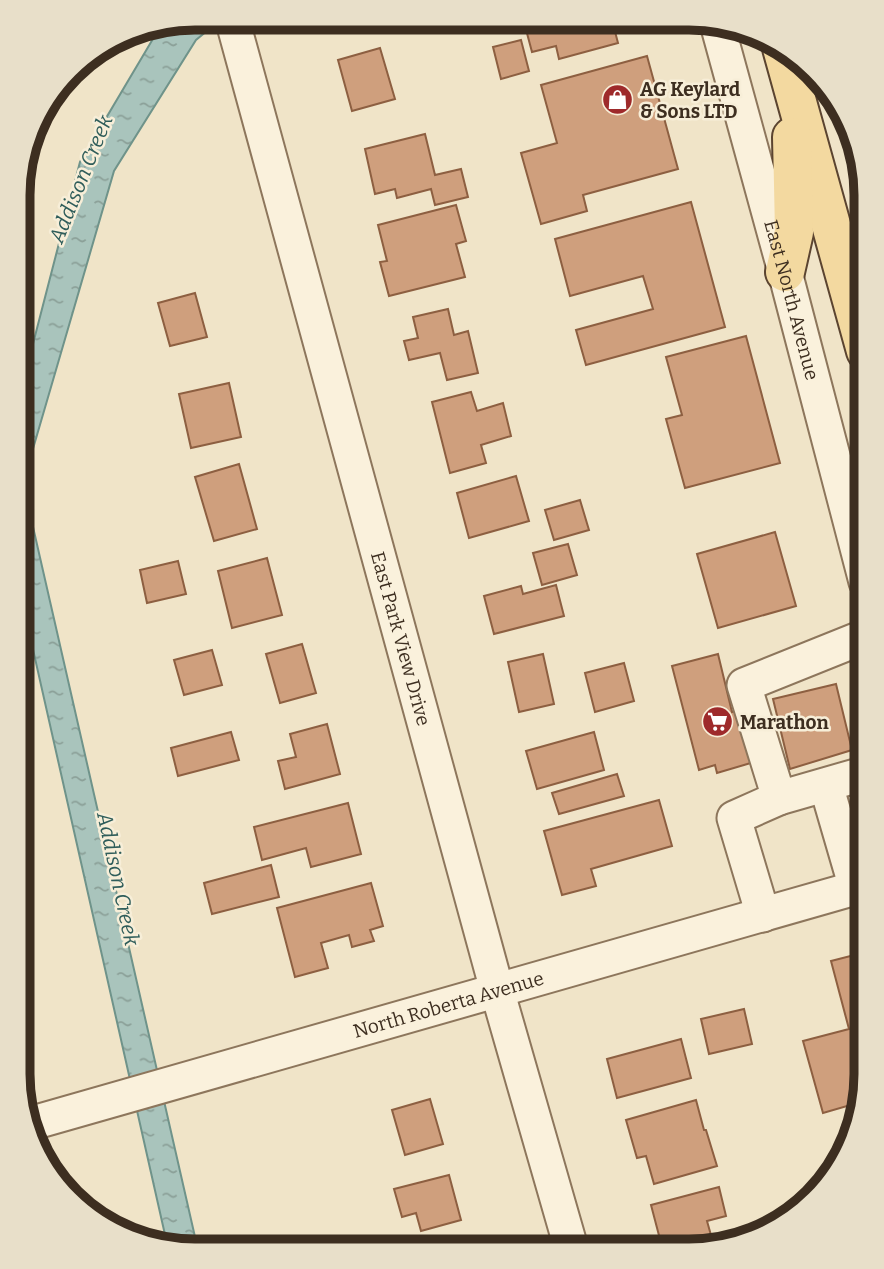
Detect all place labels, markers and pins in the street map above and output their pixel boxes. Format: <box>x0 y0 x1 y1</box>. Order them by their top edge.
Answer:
place label: AG Keylard & Sons LTD <box>640 78 741 123</box>
shop icon: AG Keylard & Sons LTD <box>600 83 634 117</box>
supermarket icon: Marathon <box>700 705 734 739</box>
place label: Marathon <box>740 711 829 734</box>

